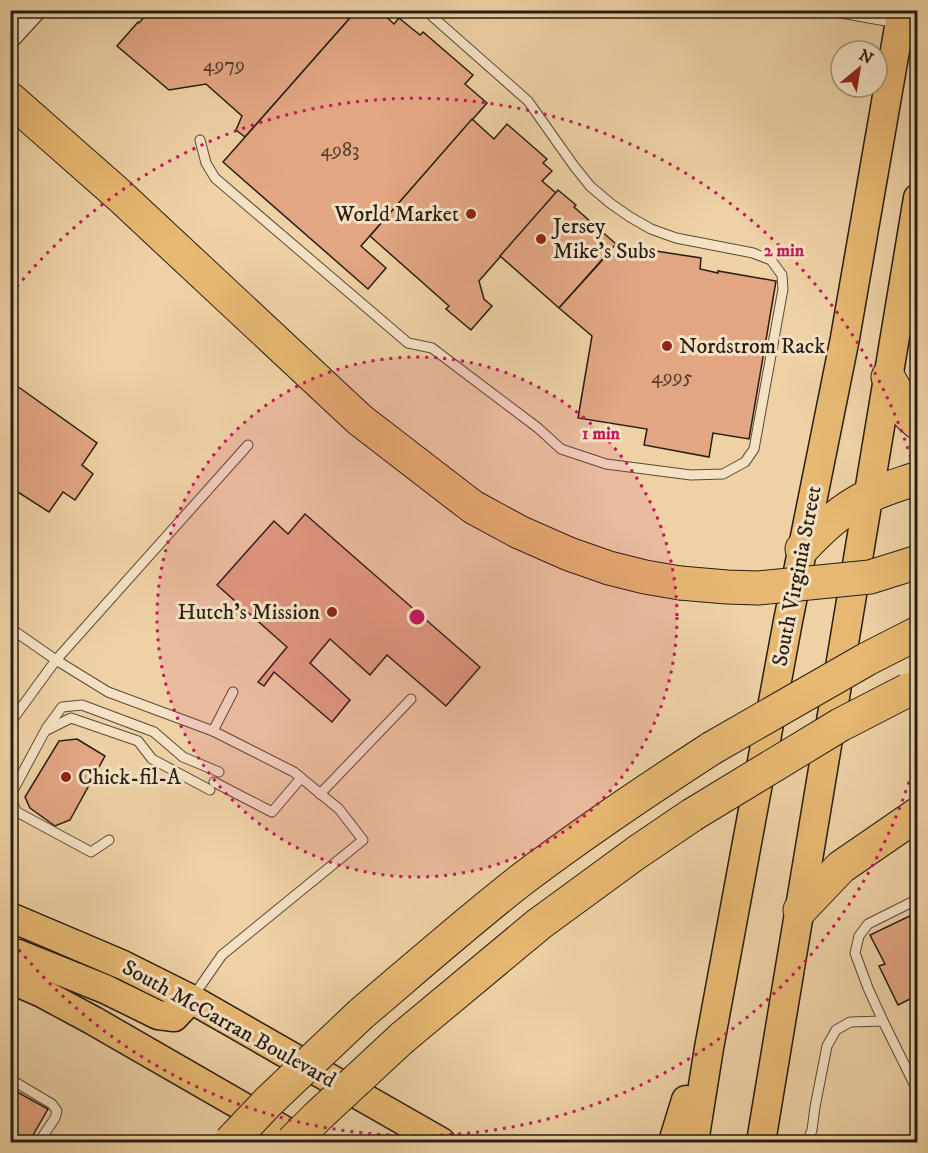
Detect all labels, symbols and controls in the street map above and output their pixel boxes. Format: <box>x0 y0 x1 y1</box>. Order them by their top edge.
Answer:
north arrow <box>829 39 889 99</box>
text: N <box>855 45 877 69</box>
house number: 4979 <box>203 53 245 78</box>
house number: 4983 <box>321 138 359 163</box>
place label: World Market <box>334 201 459 228</box>
marker: World Market <box>464 207 478 221</box>
place label: Jersey Mike's Subs <box>551 213 656 265</box>
marker: Jersey Mike's Subs <box>534 232 548 246</box>
text: 2 min <box>764 240 805 262</box>
place label: Nordstrom Rack <box>679 333 825 360</box>
marker: Nordstrom Rack <box>660 339 674 353</box>
house number: 4995 <box>651 365 693 390</box>
text: 1 min <box>582 423 621 445</box>
street label: South Virginia Street <box>766 483 828 669</box>
place label: Hutch's Mission <box>178 599 320 626</box>
marker: Hutch's Mission <box>325 605 339 619</box>
centre of rings <box>407 607 427 627</box>
place label: Chick-fil-A <box>78 764 182 791</box>
marker: Chick-fil-A <box>59 770 73 784</box>
street label: South McCarran Boulevard <box>117 954 341 1094</box>

